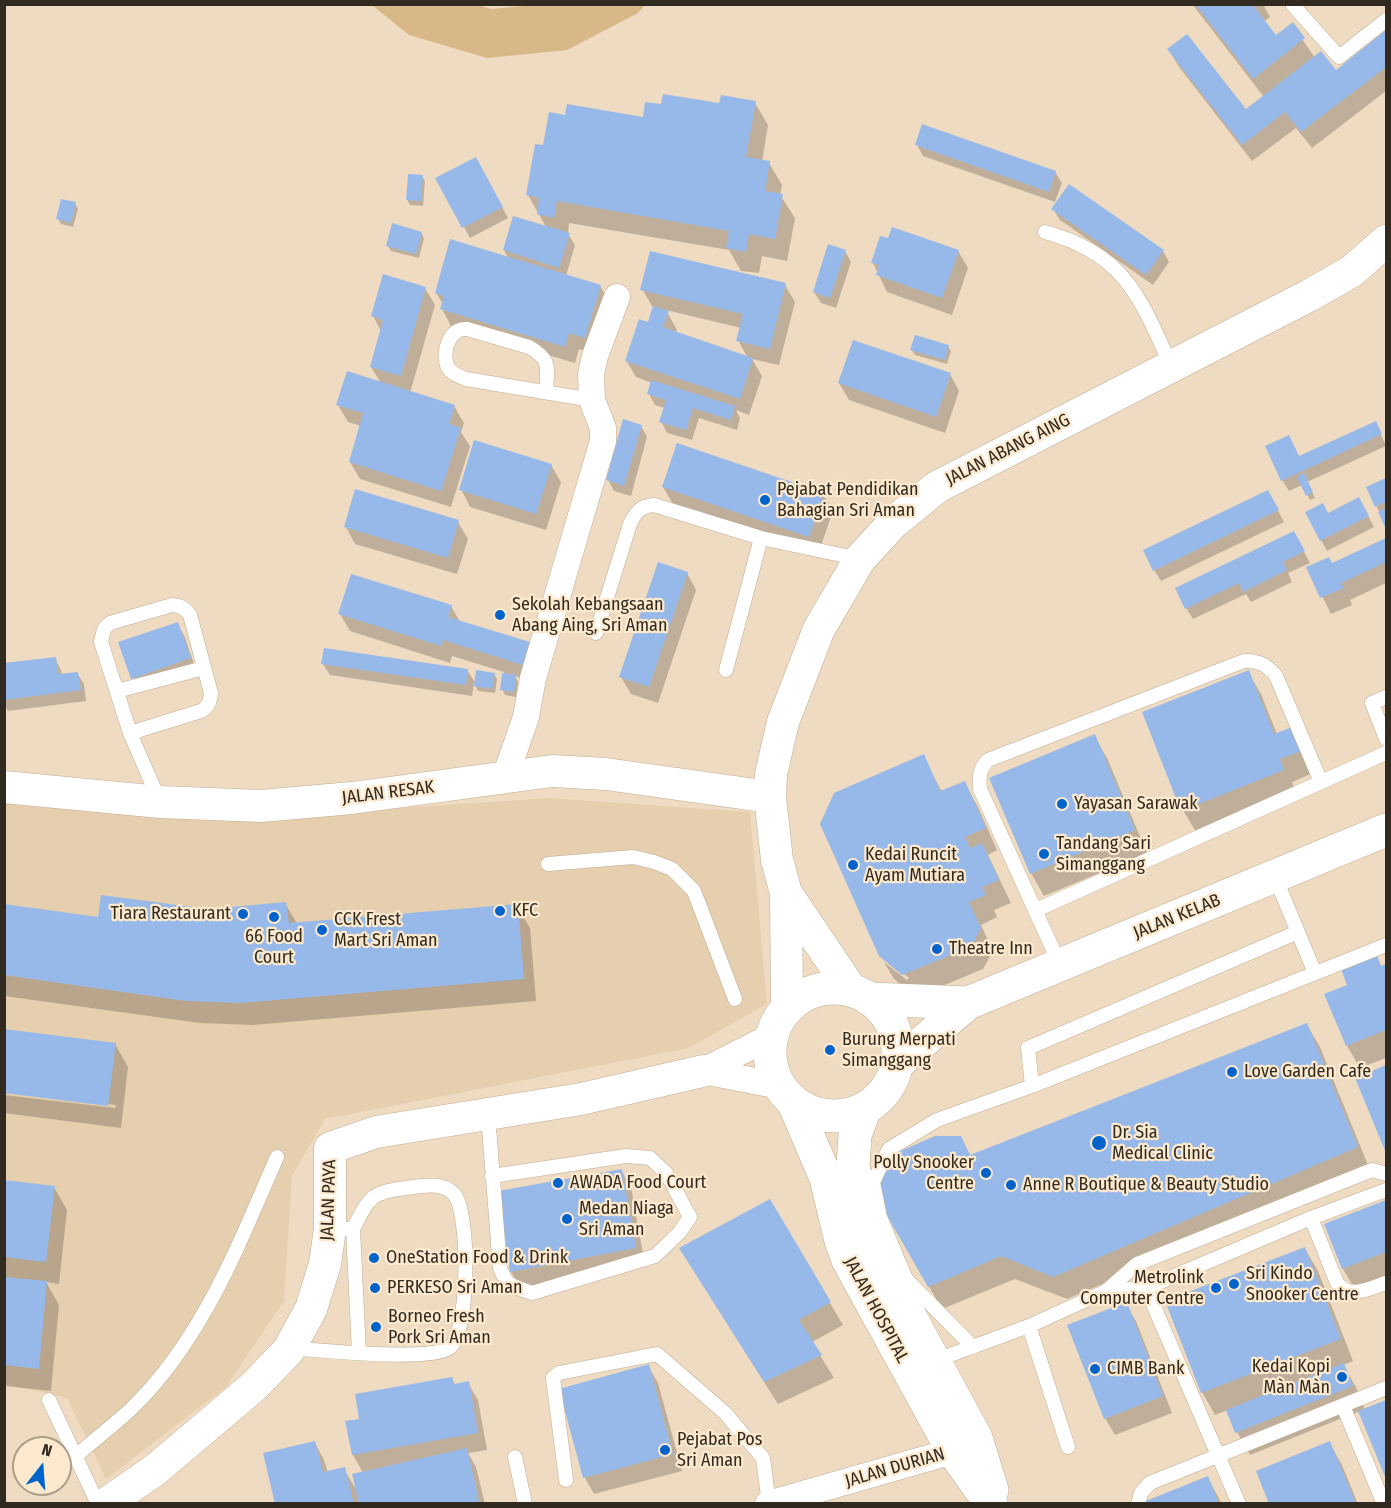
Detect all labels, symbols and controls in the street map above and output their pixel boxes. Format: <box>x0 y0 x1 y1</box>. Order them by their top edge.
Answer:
street label: JALAN ABANG AING <box>942 409 1074 491</box>
place label: Pejabat Pendidikan Bahagian Sri Aman <box>777 479 919 522</box>
marker: Pejabat Pendidikan Bahagian Sri Aman <box>758 493 772 507</box>
place label: Sekolah Kebangsaan Abang Aing, Sri Aman <box>512 594 667 636</box>
marker: Sekolah Kebangsaan Abang Aing, Sri Aman <box>493 608 507 622</box>
street label: JALAN RESAK <box>341 777 435 809</box>
place label: Yayasan Sarawak <box>1074 793 1198 815</box>
marker: Yayasan Sarawak <box>1055 797 1069 811</box>
place label: Tandang Sari Simanggang <box>1056 833 1151 876</box>
place label: Kedai Runcit Ayam Mutiara <box>865 844 965 886</box>
marker: Tandang Sari Simanggang <box>1037 847 1051 861</box>
marker: Kedai Runcit Ayam Mutiara <box>846 858 860 872</box>
street label: JALAN KELAB <box>1130 890 1224 944</box>
place label: KFC <box>512 900 538 922</box>
place label: Tiara Restaurant <box>111 903 231 925</box>
marker: KFC <box>493 904 507 918</box>
marker: Tiara Restaurant <box>236 907 250 921</box>
place label: CCK Frest Mart Sri Aman <box>334 909 438 952</box>
marker: 66 Food Court <box>267 910 281 924</box>
marker: CCK Frest Mart Sri Aman <box>315 923 329 937</box>
place label: 66 Food Court <box>245 926 303 968</box>
place label: Theatre Inn <box>949 938 1033 960</box>
marker: Theatre Inn <box>930 942 944 956</box>
place label: Burung Merpati Simanggang <box>842 1029 956 1072</box>
marker: Burung Merpati Simanggang <box>823 1043 837 1057</box>
place label: Love Garden Cafe <box>1244 1061 1371 1083</box>
marker: Love Garden Cafe <box>1225 1065 1239 1079</box>
place label: Dr. Sia Medical Clinic <box>1112 1122 1213 1164</box>
marker: Dr. Sia Medical Clinic <box>1090 1134 1108 1152</box>
place label: Polly Snooker Centre <box>873 1152 974 1194</box>
street label: JALAN PAYA <box>317 1159 341 1241</box>
marker: Polly Snooker Centre <box>979 1166 993 1180</box>
place label: AWADA Food Court <box>570 1172 706 1194</box>
place label: Anne R Boutique & Beauty Studio <box>1023 1174 1269 1196</box>
marker: AWADA Food Court <box>551 1176 565 1190</box>
marker: Anne R Boutique & Beauty Studio <box>1004 1178 1018 1192</box>
place label: Medan Niaga Sri Aman <box>579 1198 674 1240</box>
marker: Medan Niaga Sri Aman <box>560 1212 574 1226</box>
place label: OneStation Food & Drink <box>386 1247 568 1269</box>
marker: OneStation Food & Drink <box>367 1251 381 1265</box>
street label: JALAN HOSPITAL <box>839 1253 913 1367</box>
place label: Sri Kindo Snooker Centre <box>1246 1263 1359 1306</box>
place label: Metrolink Computer Centre <box>1080 1267 1204 1310</box>
place label: PERKESO Sri Aman <box>387 1277 523 1299</box>
marker: Sri Kindo Snooker Centre <box>1227 1277 1241 1291</box>
marker: PERKESO Sri Aman <box>368 1281 382 1295</box>
marker: Metrolink Computer Centre <box>1209 1281 1223 1295</box>
place label: Borneo Fresh Pork Sri Aman <box>388 1306 491 1348</box>
marker: Borneo Fresh Pork Sri Aman <box>369 1320 383 1334</box>
place label: Kedai Kopi Màn Màn <box>1252 1356 1330 1398</box>
place label: CIMB Bank <box>1107 1358 1184 1380</box>
marker: CIMB Bank <box>1088 1362 1102 1376</box>
marker: Kedai Kopi Màn Màn <box>1335 1370 1349 1384</box>
place label: Pejabat Pos Sri Aman <box>677 1429 762 1472</box>
north arrow <box>12 1436 72 1496</box>
text: N <box>39 1440 54 1461</box>
marker: Pejabat Pos Sri Aman <box>658 1443 672 1457</box>
street label: JALAN DURIAN <box>843 1443 947 1493</box>

